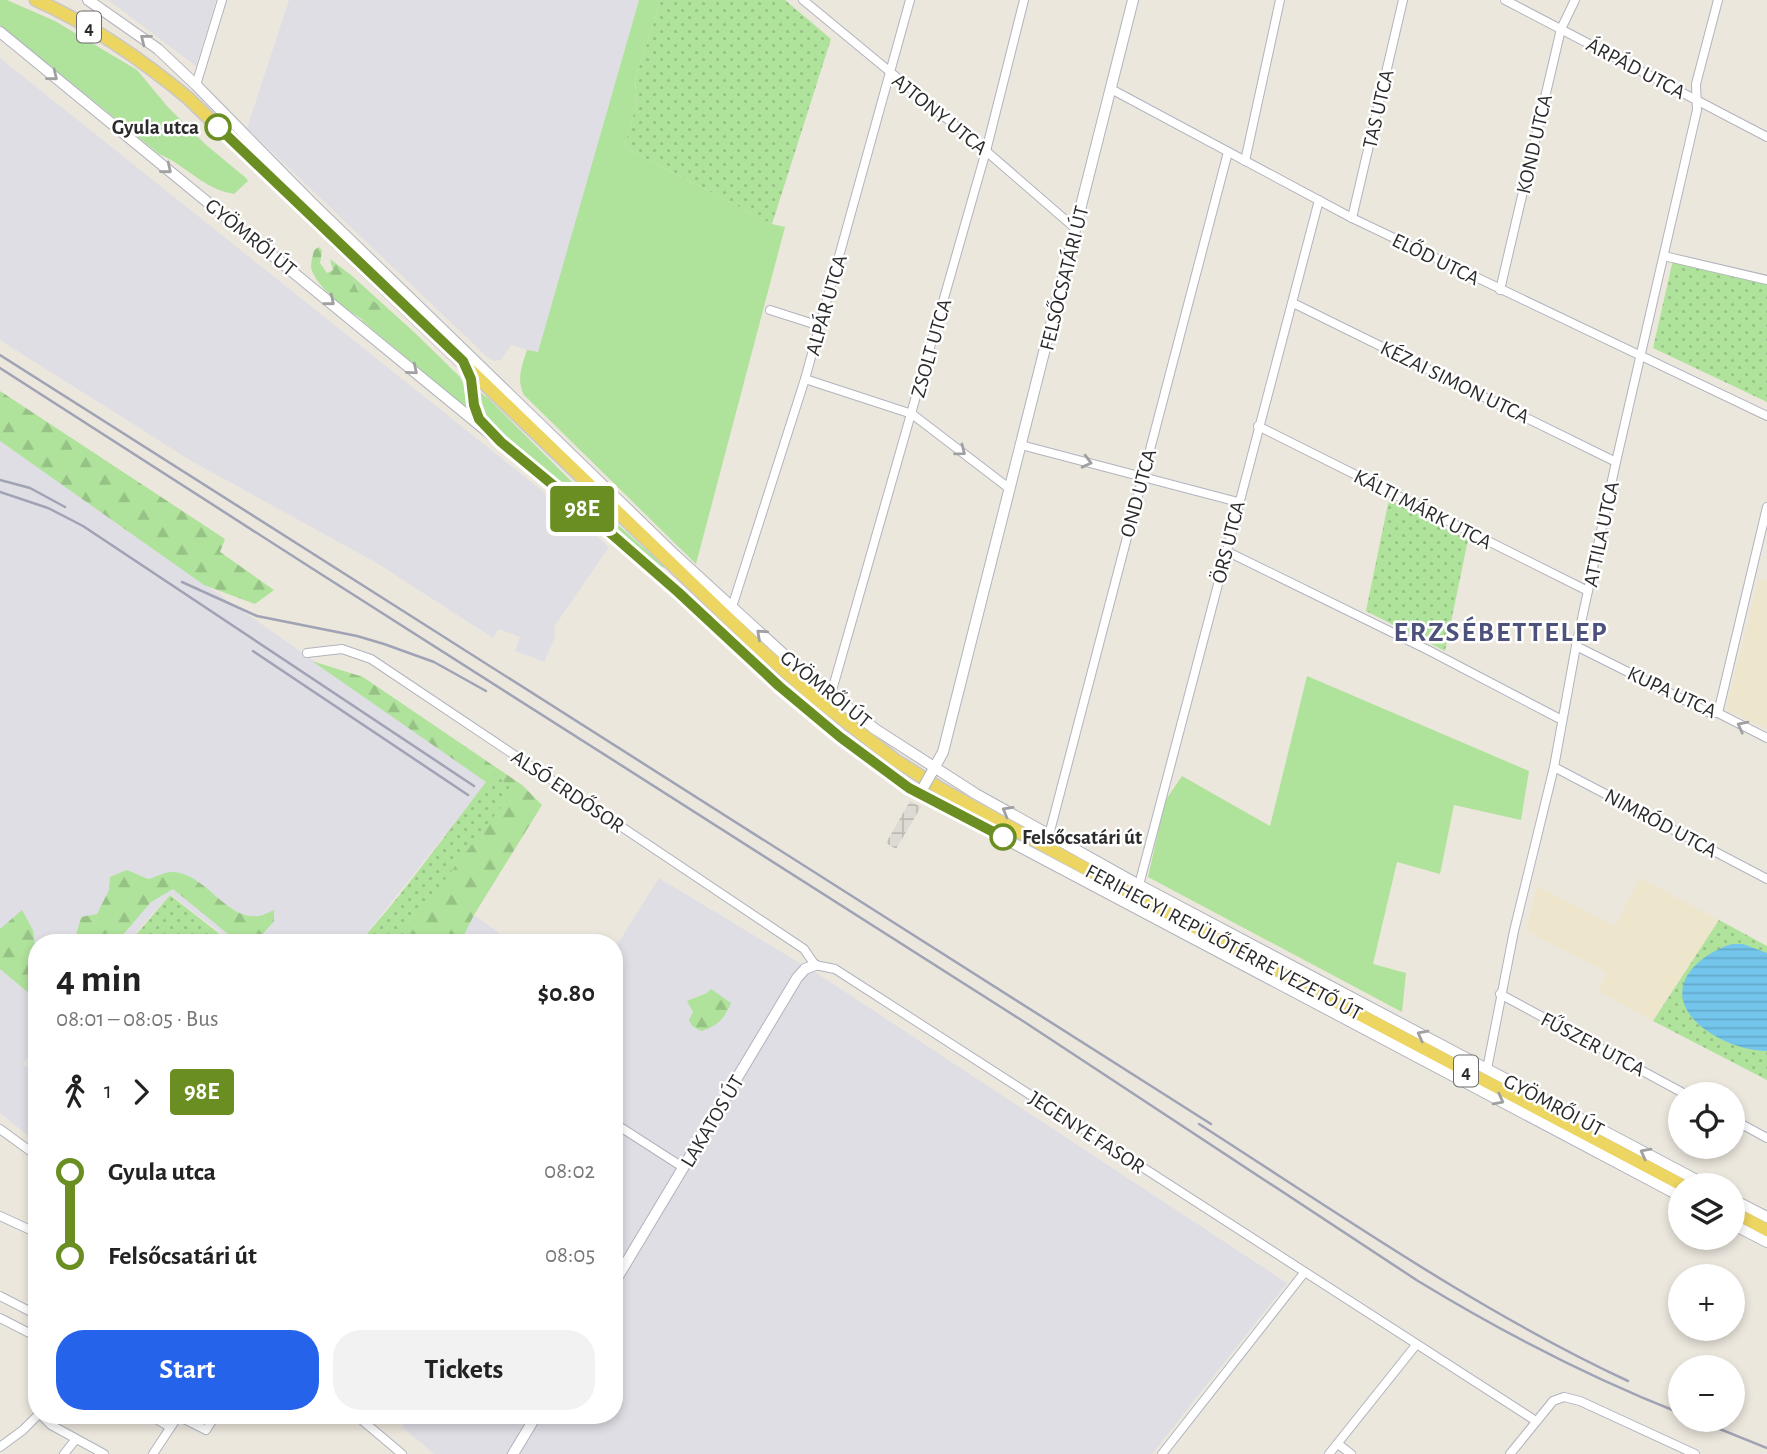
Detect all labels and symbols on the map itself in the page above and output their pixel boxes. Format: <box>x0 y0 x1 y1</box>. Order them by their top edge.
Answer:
road number: 4 <box>77 12 101 42</box>
street label: ÁRPÁD UTCA <box>1583 32 1690 103</box>
one-way arrow <box>141 35 153 48</box>
one-way arrow <box>45 67 57 80</box>
street label: TAS UTCA <box>1359 68 1398 151</box>
street label: AJTONY UTCA <box>888 70 991 159</box>
street label: KOND UTCA <box>1513 92 1556 196</box>
marker: Gyula utca <box>205 114 231 140</box>
place label: Gyula utca <box>112 117 199 138</box>
one-way arrow <box>160 161 172 174</box>
street label: GYÖMRŐI ÚT <box>201 193 301 280</box>
street label: FELSŐCSATÁRI ÚT <box>1034 203 1093 353</box>
street label: ELŐD UTCA <box>1389 228 1484 290</box>
street label: ALPÁR UTCA <box>800 252 851 358</box>
one-way arrow <box>323 293 335 306</box>
street label: ZSOLT UTCA <box>907 296 956 400</box>
street label: KÉZAI SIMON UTCA <box>1377 336 1533 428</box>
one-way arrow <box>405 361 417 374</box>
one-way arrow <box>953 443 966 456</box>
street label: OND UTCA <box>1117 447 1160 539</box>
one-way arrow <box>1081 454 1093 468</box>
street label: KÁLTI MÁRK UTCA <box>1350 464 1496 553</box>
street label: ATTILA UTCA <box>1580 479 1623 589</box>
line badge: 98E <box>542 486 622 532</box>
street label: ÖRS UTCA <box>1207 499 1249 585</box>
district label: ERZSÉBETTELEP <box>1394 616 1608 647</box>
one-way arrow <box>756 629 769 642</box>
street label: GYÖMRŐI ÚT <box>776 645 876 732</box>
street label: KUPA UTCA <box>1624 663 1720 722</box>
one-way arrow <box>1737 720 1749 734</box>
street label: ALSÓ ERDŐSOR <box>507 744 629 837</box>
street label: NIMRÓD UTCA <box>1601 783 1721 862</box>
one-way arrow <box>1001 806 1014 819</box>
marker: Felsőcsatári út <box>990 824 1016 850</box>
place label: Felsőcsatári út <box>1022 827 1142 848</box>
street label: FERIHEGYI REPÜLŐTÉRRE VEZETŐ ÚT <box>1082 859 1366 1024</box>
street label: FŰSZER UTCA <box>1537 1007 1649 1081</box>
one-way arrow <box>1417 1030 1430 1043</box>
road number: 4 <box>1454 1056 1478 1086</box>
street label: GYÖMRŐI ÚT <box>1500 1069 1608 1141</box>
street label: LAKATOS ÚT <box>675 1071 748 1171</box>
street label: JEGENYE FASOR <box>1025 1087 1148 1178</box>
one-way arrow <box>1492 1092 1504 1106</box>
one-way arrow <box>1640 1148 1652 1161</box>

